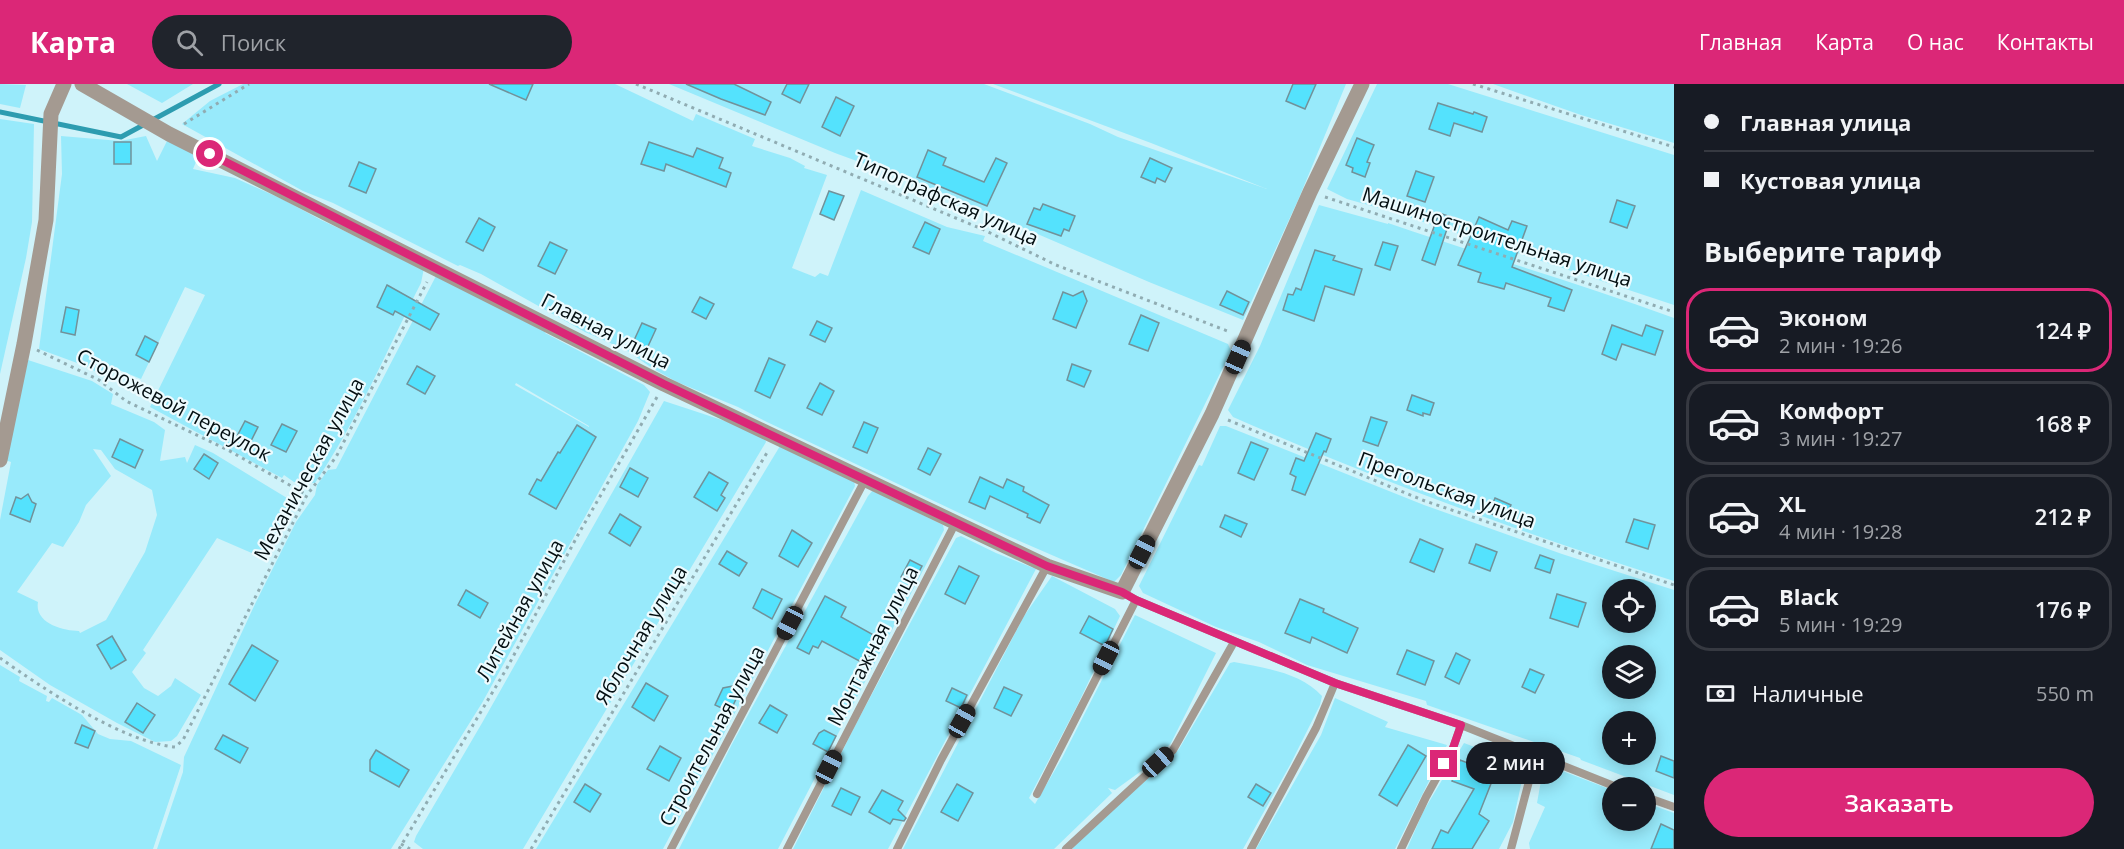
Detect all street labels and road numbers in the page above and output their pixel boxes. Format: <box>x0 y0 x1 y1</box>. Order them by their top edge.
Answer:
street label: Типографская улица <box>850 146 1043 251</box>
street label: Машиностроительная улица <box>1359 180 1635 293</box>
street label: Главная улица <box>537 286 676 375</box>
street label: Сторожевой переулок <box>72 342 277 468</box>
street label: Механическая улица <box>247 373 370 565</box>
street label: Прегольская улица <box>1355 445 1540 534</box>
street label: Литейная улица <box>469 534 570 685</box>
street label: Яблочная улица <box>588 560 693 709</box>
street label: Монтажная улица <box>821 561 924 730</box>
street label: Строительная улица <box>653 641 771 831</box>

